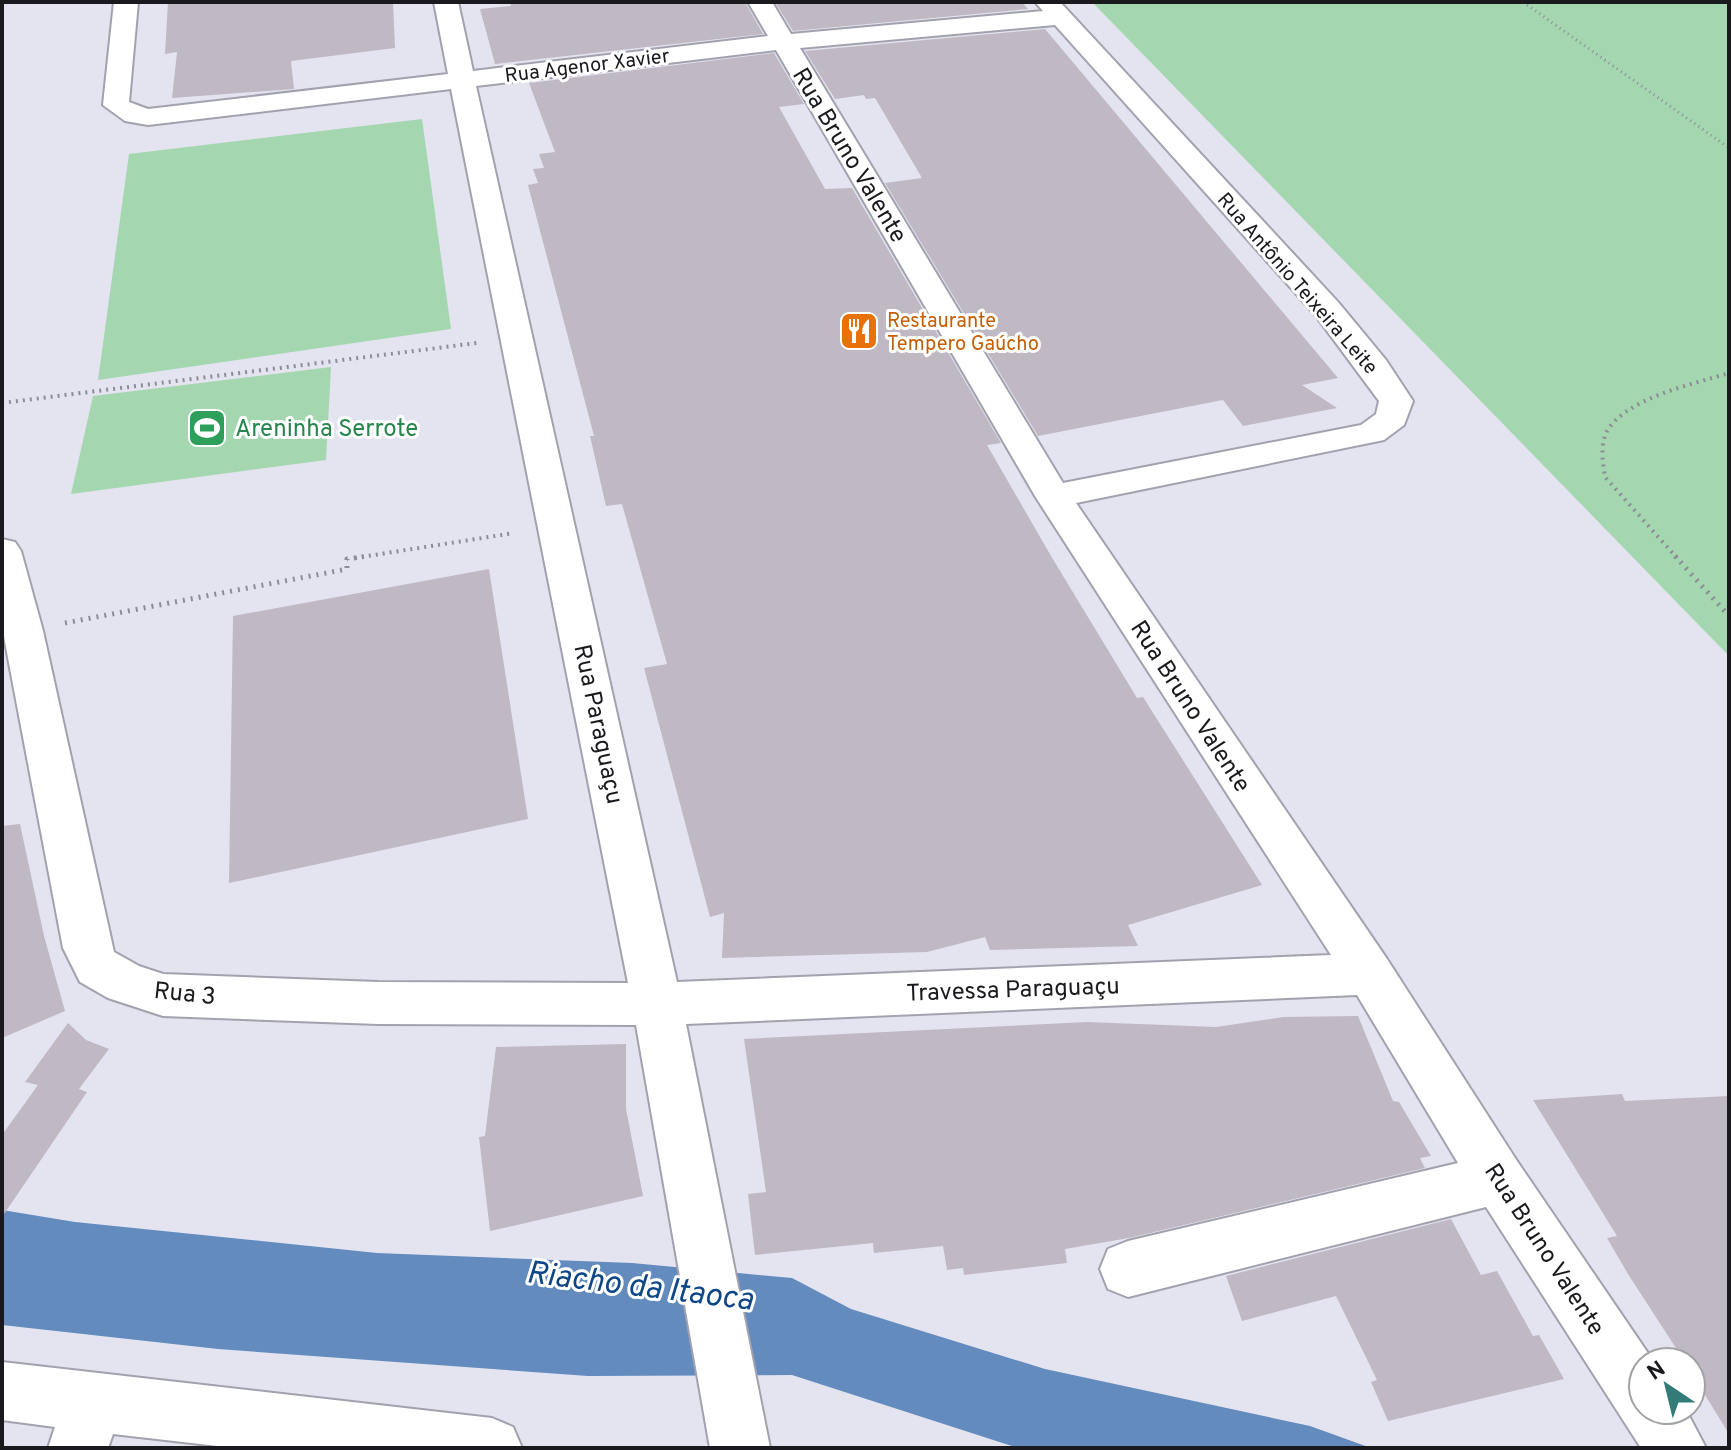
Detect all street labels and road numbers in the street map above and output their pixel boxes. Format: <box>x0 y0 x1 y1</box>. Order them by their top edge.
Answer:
street label: Rua Agenor Xavier <box>503 44 671 90</box>
street label: Rua Bruno Valente <box>784 63 912 249</box>
street label: Rua Antônio Teixeira Leite <box>1210 188 1383 381</box>
street label: Rua Bruno Valente <box>1123 615 1256 799</box>
street label: Rua Paraguaçu <box>565 642 629 807</box>
street label: Travessa Paraguaçu <box>906 972 1120 1010</box>
street label: Rua 3 <box>152 977 217 1013</box>
street label: Rua Bruno Valente <box>1477 1158 1610 1342</box>

